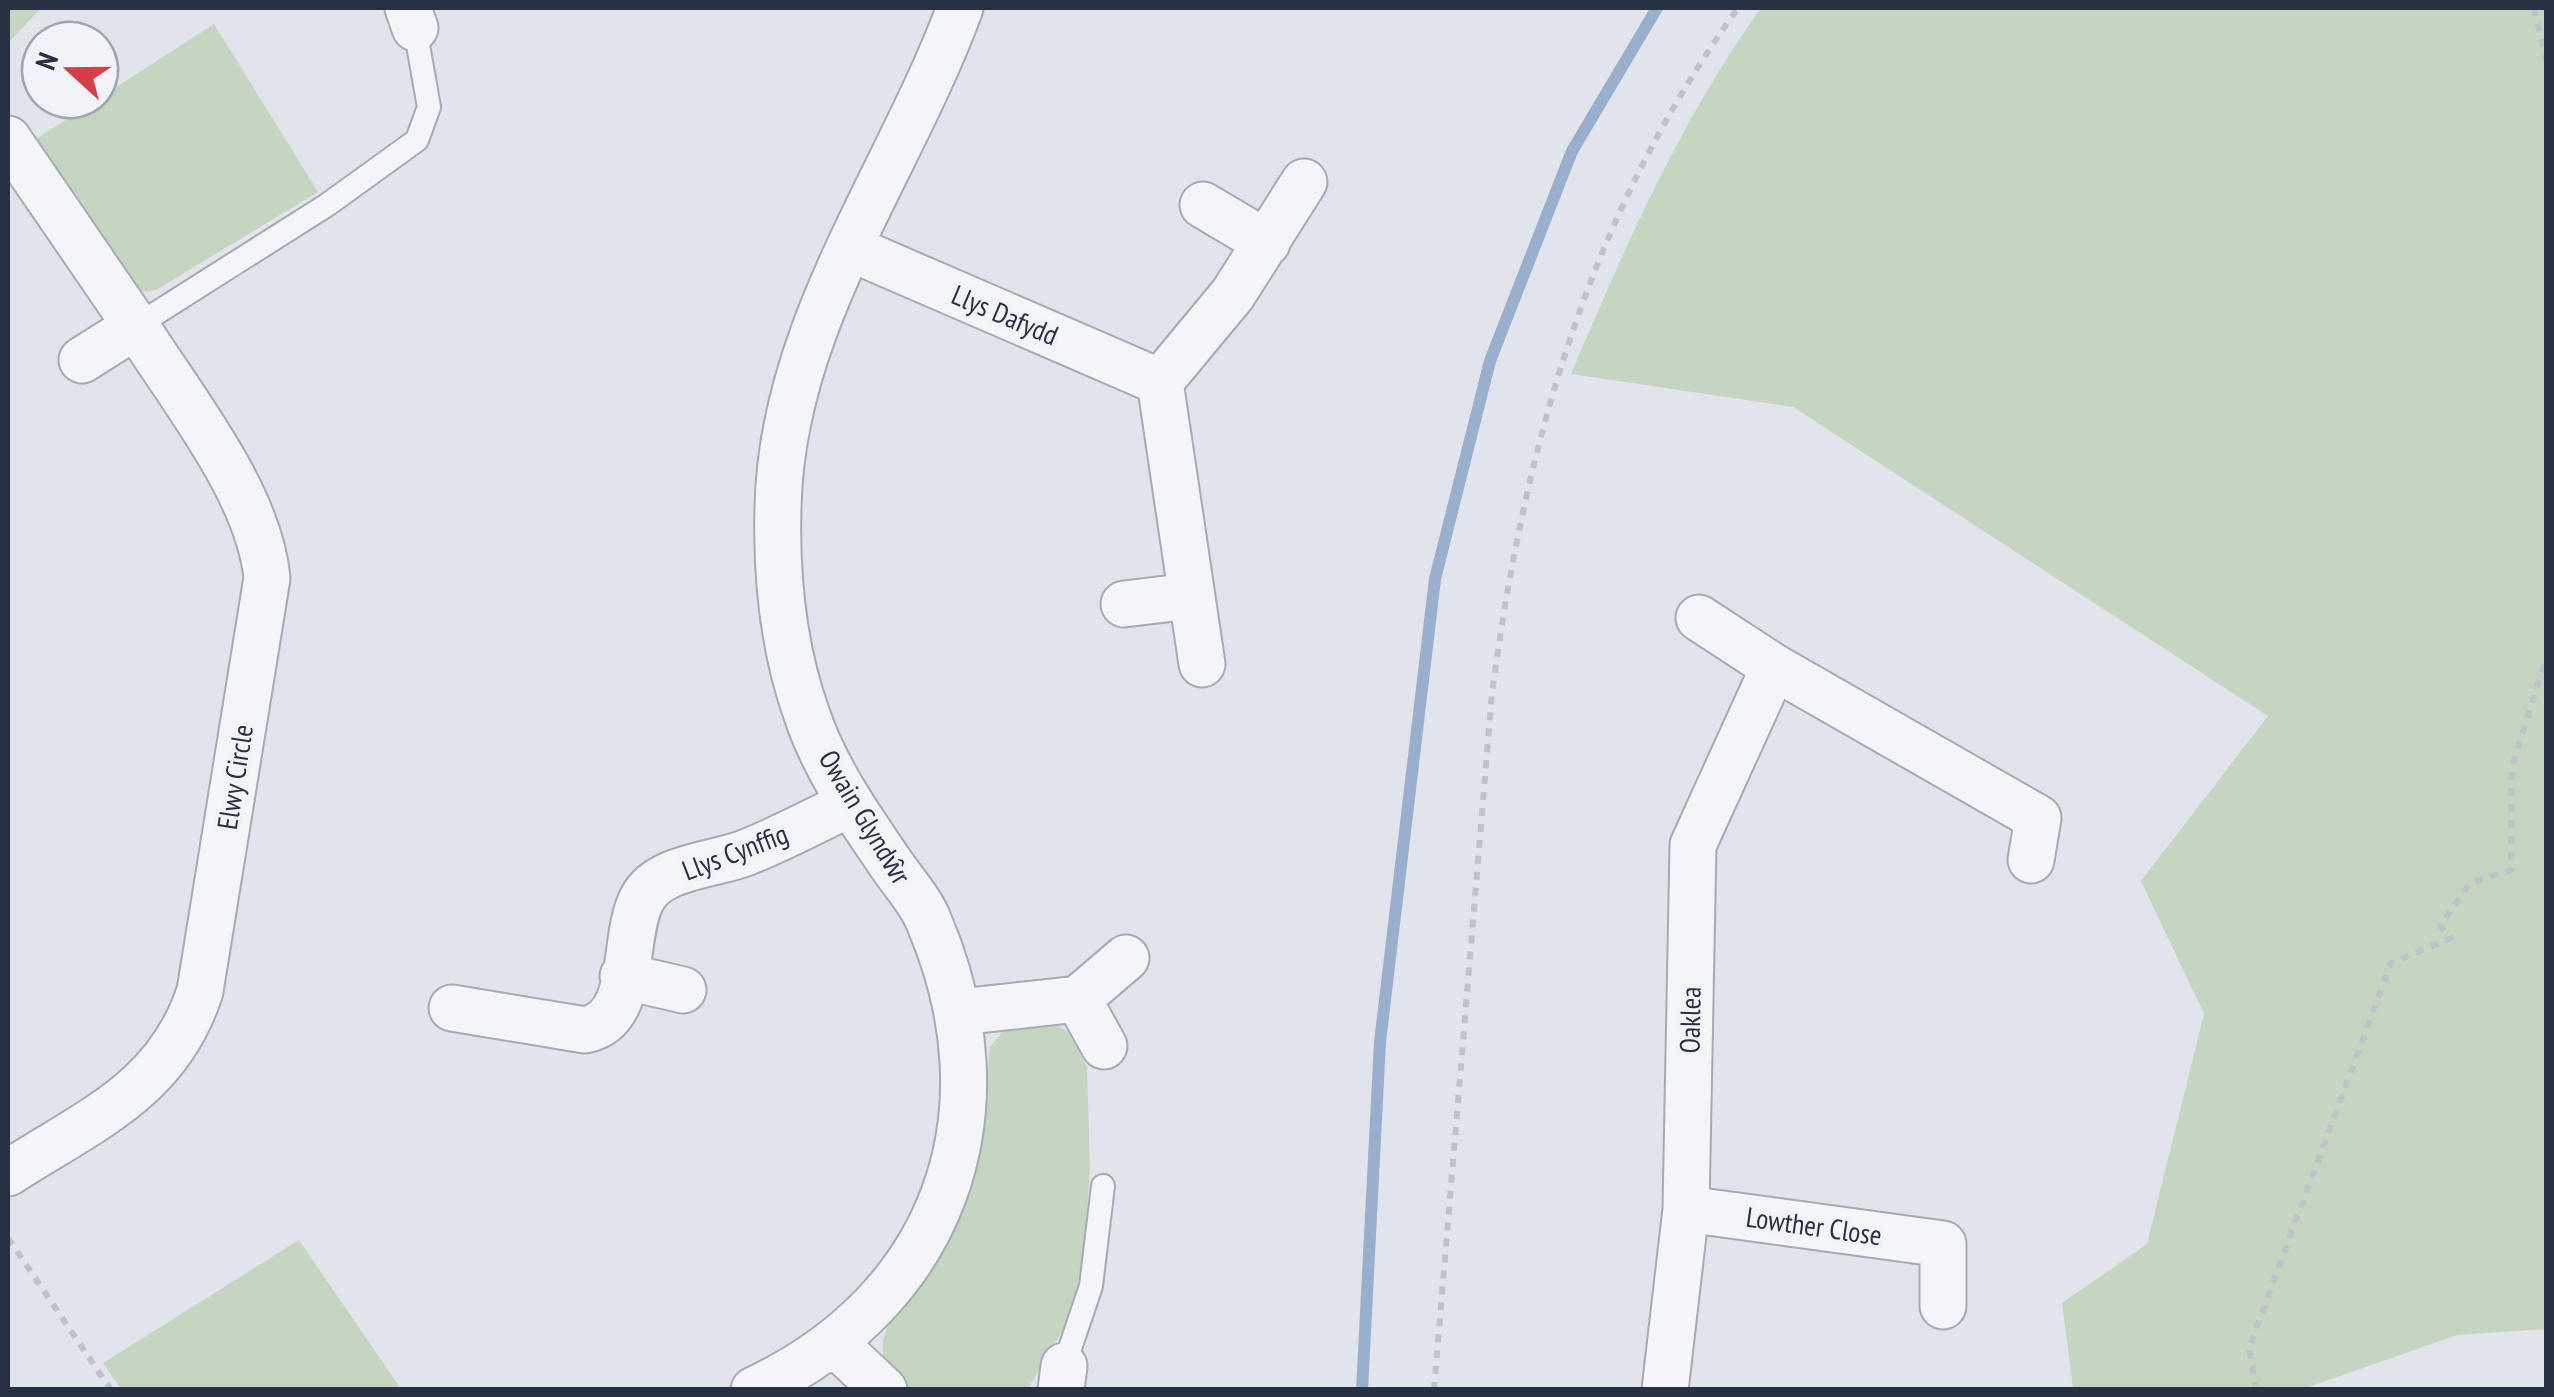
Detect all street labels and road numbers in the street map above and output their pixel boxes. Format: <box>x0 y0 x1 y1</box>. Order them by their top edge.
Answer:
street label: Llys Dafydd <box>946 276 1064 353</box>
street label: Elwy Circle <box>208 722 261 832</box>
street label: Owain Glyndŵr <box>811 743 920 891</box>
street label: Llys Cynffig <box>677 815 793 889</box>
street label: Oaklea <box>1670 986 1709 1054</box>
street label: Lowther Close <box>1744 1198 1884 1253</box>

